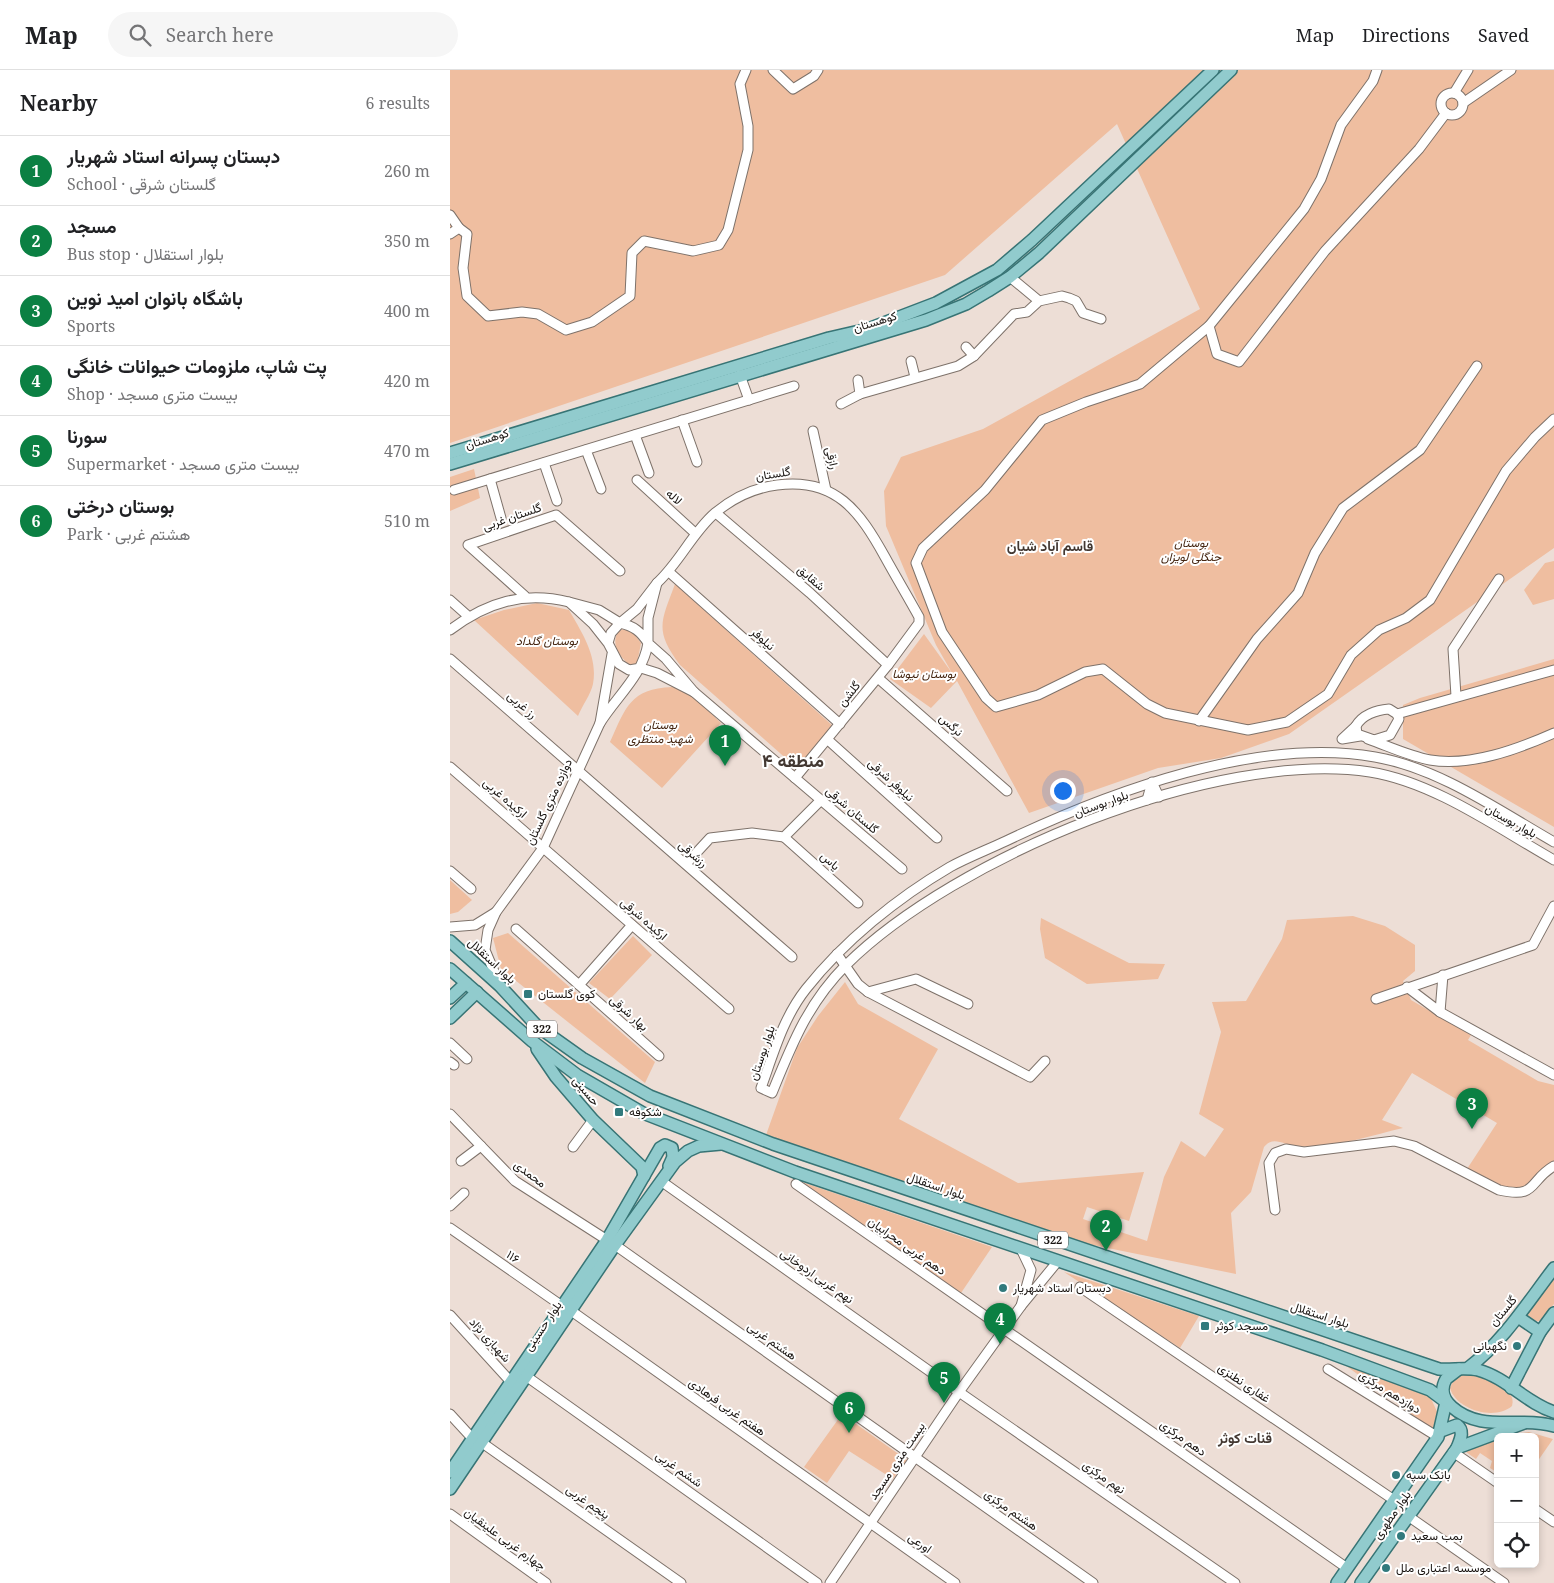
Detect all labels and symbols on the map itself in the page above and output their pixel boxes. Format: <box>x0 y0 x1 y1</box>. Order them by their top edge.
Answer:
street label: کوهستان <box>851 307 899 336</box>
street label: کوهستان <box>463 424 511 453</box>
street label: رازقی <box>822 445 843 471</box>
street label: گلستان <box>754 462 792 485</box>
street label: لاله <box>663 485 686 508</box>
street label: گلستان غربی <box>480 499 544 535</box>
park label: بوستان جنگلی لویزان <box>1161 534 1222 565</box>
district label: قاسم آباد شیان <box>1007 536 1093 555</box>
street label: شقایق <box>794 561 829 594</box>
street label: نیلوفر <box>747 623 779 654</box>
park label: بوستان گلداد <box>516 632 578 649</box>
park label: بوستان نیوشا <box>892 665 956 682</box>
street label: گلشن <box>833 677 864 710</box>
street label: رز غربی <box>504 687 541 722</box>
street label: نرگس <box>936 709 967 740</box>
park label: بوستان شهید منتظری <box>627 716 693 747</box>
pin: 1 <box>709 725 741 766</box>
district label: منطقه ۴ <box>762 748 824 772</box>
street label: نیلوفر شرقی <box>865 754 918 805</box>
street label: دوازده متری گلستان <box>521 756 576 848</box>
street label: ارکیده غربی <box>480 774 531 822</box>
your location <box>1050 778 1076 804</box>
street label: گلستان شرقی <box>822 782 882 837</box>
street label: بلوار بوستان <box>1071 786 1130 821</box>
street label: بلوار بوستان <box>1482 799 1540 842</box>
street label: رزشرقی <box>675 836 712 871</box>
street label: یاس <box>817 847 844 874</box>
street label: ارکیده شرقی <box>617 893 671 944</box>
street label: بلوار استقلال <box>464 934 520 987</box>
place label: کوی گلستان <box>538 985 595 1002</box>
marker: کوی گلستان <box>522 988 534 1000</box>
street label: بهار شرقی <box>606 991 652 1034</box>
road number: 322 <box>527 1021 557 1038</box>
street label: بلوار بوستان <box>744 1023 779 1083</box>
street label: حسینی <box>569 1072 604 1109</box>
pin: 3 <box>1456 1088 1488 1129</box>
place label: شکوفه <box>629 1103 662 1120</box>
marker: شکوفه <box>613 1106 625 1118</box>
street label: محمدی <box>511 1156 550 1191</box>
street label: بلوار استقلال <box>905 1168 967 1203</box>
pin: 2 <box>1090 1210 1122 1251</box>
street label: دهم غربی محرابیان <box>865 1212 950 1279</box>
road number: 322 <box>1038 1232 1068 1248</box>
street label: نهم غربی اردوخانی <box>777 1244 857 1307</box>
street label: ۱۱۶ <box>503 1246 524 1267</box>
place label: دبستان استاد شهریار <box>1012 1279 1112 1296</box>
marker: دبستان استاد شهریار <box>997 1282 1009 1294</box>
street label: گلستان <box>1485 1292 1520 1330</box>
street label: بلوار حسینی <box>520 1297 566 1354</box>
street label: بلوار استقلال <box>1289 1297 1352 1332</box>
pin: 4 <box>984 1303 1016 1344</box>
street label: شهبازی نژاد <box>466 1314 515 1366</box>
street label: هشتم غربی <box>744 1317 800 1364</box>
place label: مسجد کوثر <box>1214 1317 1268 1334</box>
marker: مسجد کوثر <box>1199 1320 1211 1332</box>
place label: نگهبانی <box>1473 1337 1507 1354</box>
marker: نگهبانی <box>1511 1340 1523 1352</box>
street label: غفاری نطنزی <box>1215 1359 1274 1406</box>
pin: 5 <box>928 1362 960 1403</box>
street label: دوازدهم مرکزی <box>1356 1366 1425 1418</box>
street label: هفتم غربی فرهادی <box>685 1374 769 1439</box>
pin: 6 <box>833 1392 865 1433</box>
street label: دهم مرکزی <box>1157 1415 1210 1460</box>
street label: بیست متری مسجد <box>864 1419 929 1503</box>
district label: قنات کوثر <box>1217 1428 1272 1447</box>
street label: ششم غربی <box>653 1446 706 1491</box>
street label: نهم مرکزی <box>1080 1456 1129 1497</box>
place label: بانک سپه <box>1406 1466 1451 1483</box>
marker: بانک سپه <box>1390 1469 1402 1481</box>
street label: پنجم غربی <box>563 1480 614 1523</box>
street label: هشتم مرکزی <box>981 1485 1041 1534</box>
street label: بلوار مطهری <box>1368 1487 1415 1543</box>
street label: چهارم غربی علینقیان <box>461 1503 549 1574</box>
place label: بمب سعید <box>1411 1527 1463 1544</box>
street label: اورعی <box>905 1528 936 1557</box>
marker: بمب سعید <box>1395 1530 1407 1542</box>
place label: موسسه اعتباری ملل <box>1396 1559 1491 1576</box>
marker: موسسه اعتباری ملل <box>1380 1562 1392 1574</box>

